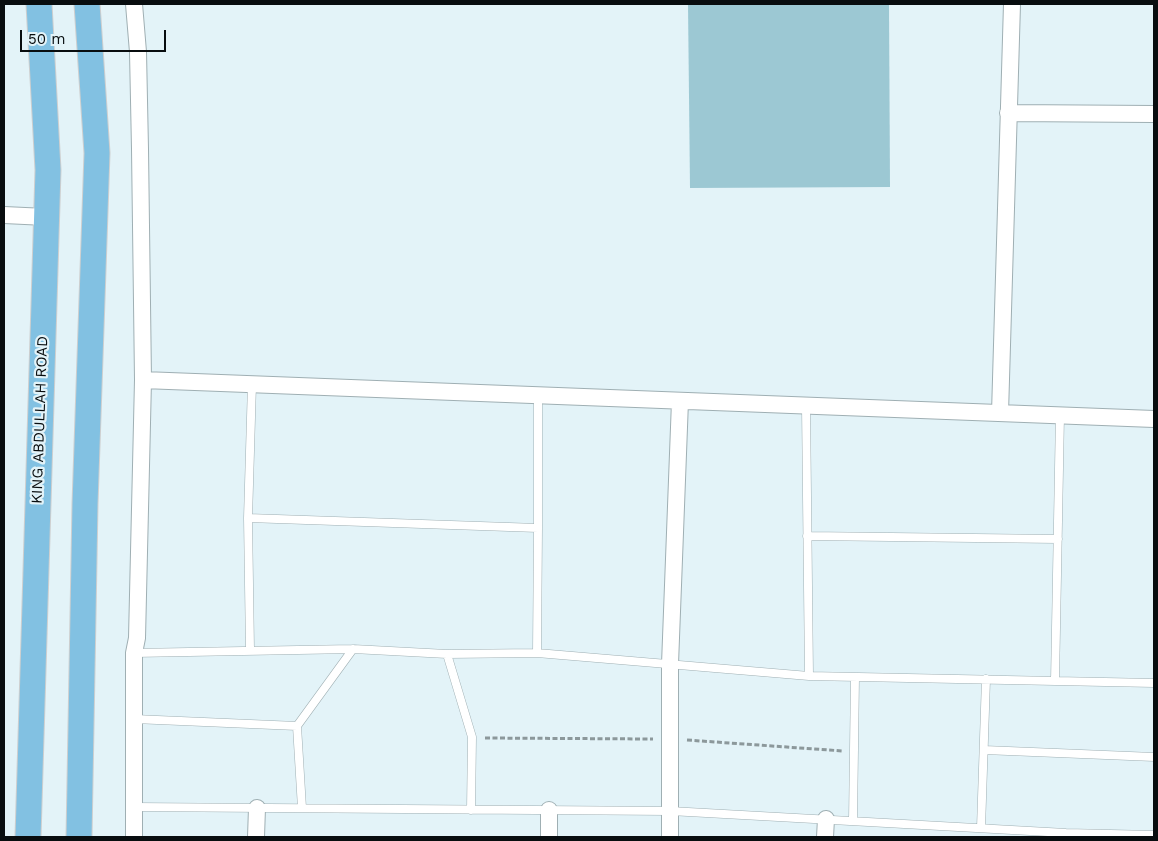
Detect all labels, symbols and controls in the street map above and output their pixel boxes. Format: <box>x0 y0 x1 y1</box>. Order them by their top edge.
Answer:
scale bar <box>22 20 169 52</box>
text: 50 m <box>28 30 65 48</box>
street label: KING ABDULLAH ROAD <box>28 336 52 504</box>

